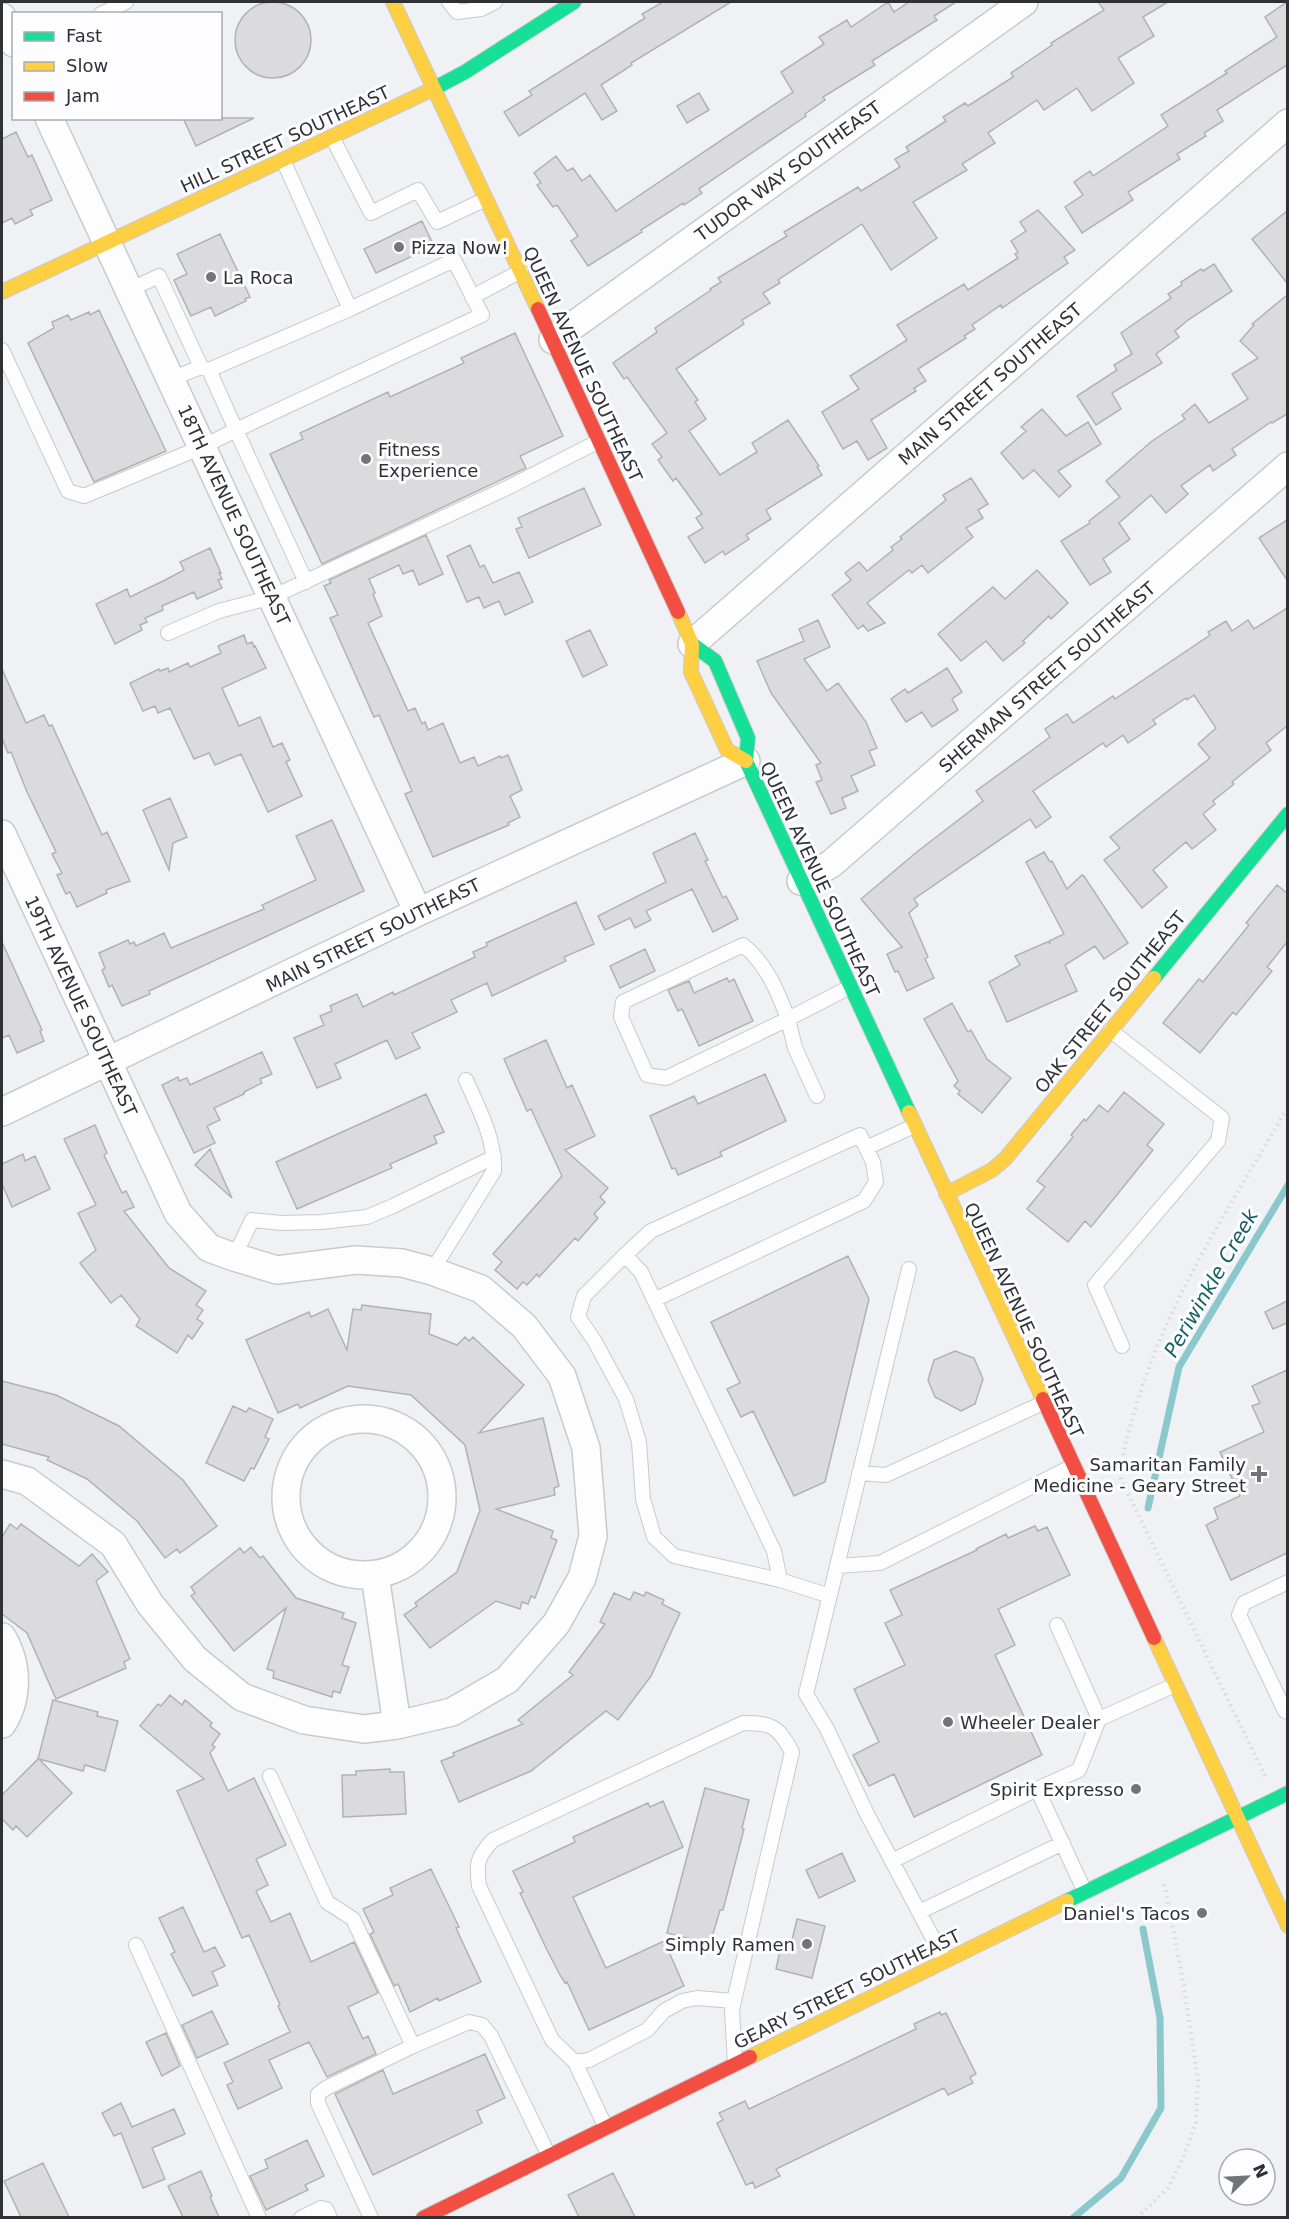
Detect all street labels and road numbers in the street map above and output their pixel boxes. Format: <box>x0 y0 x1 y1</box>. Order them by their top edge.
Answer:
street label: HILL STREET SOUTHEAST <box>177 81 394 197</box>
street label: TUDOR WAY SOUTHEAST <box>690 96 886 246</box>
street label: QUEEN AVENUE SOUTHEAST <box>519 243 647 486</box>
street label: MAIN STREET SOUTHEAST <box>894 298 1087 469</box>
street label: 18TH AVENUE SOUTHEAST <box>174 401 295 630</box>
street label: SHERMAN STREET SOUTHEAST <box>935 577 1160 777</box>
street label: QUEEN AVENUE SOUTHEAST <box>756 758 884 1001</box>
street label: MAIN STREET SOUTHEAST <box>262 873 485 996</box>
street label: 19TH AVENUE SOUTHEAST <box>21 892 142 1121</box>
street label: OAK STREET SOUTHEAST <box>1030 906 1190 1097</box>
street label: QUEEN AVENUE SOUTHEAST <box>960 1199 1088 1442</box>
street label: GEARY STREET SOUTHEAST <box>730 1924 965 2053</box>

